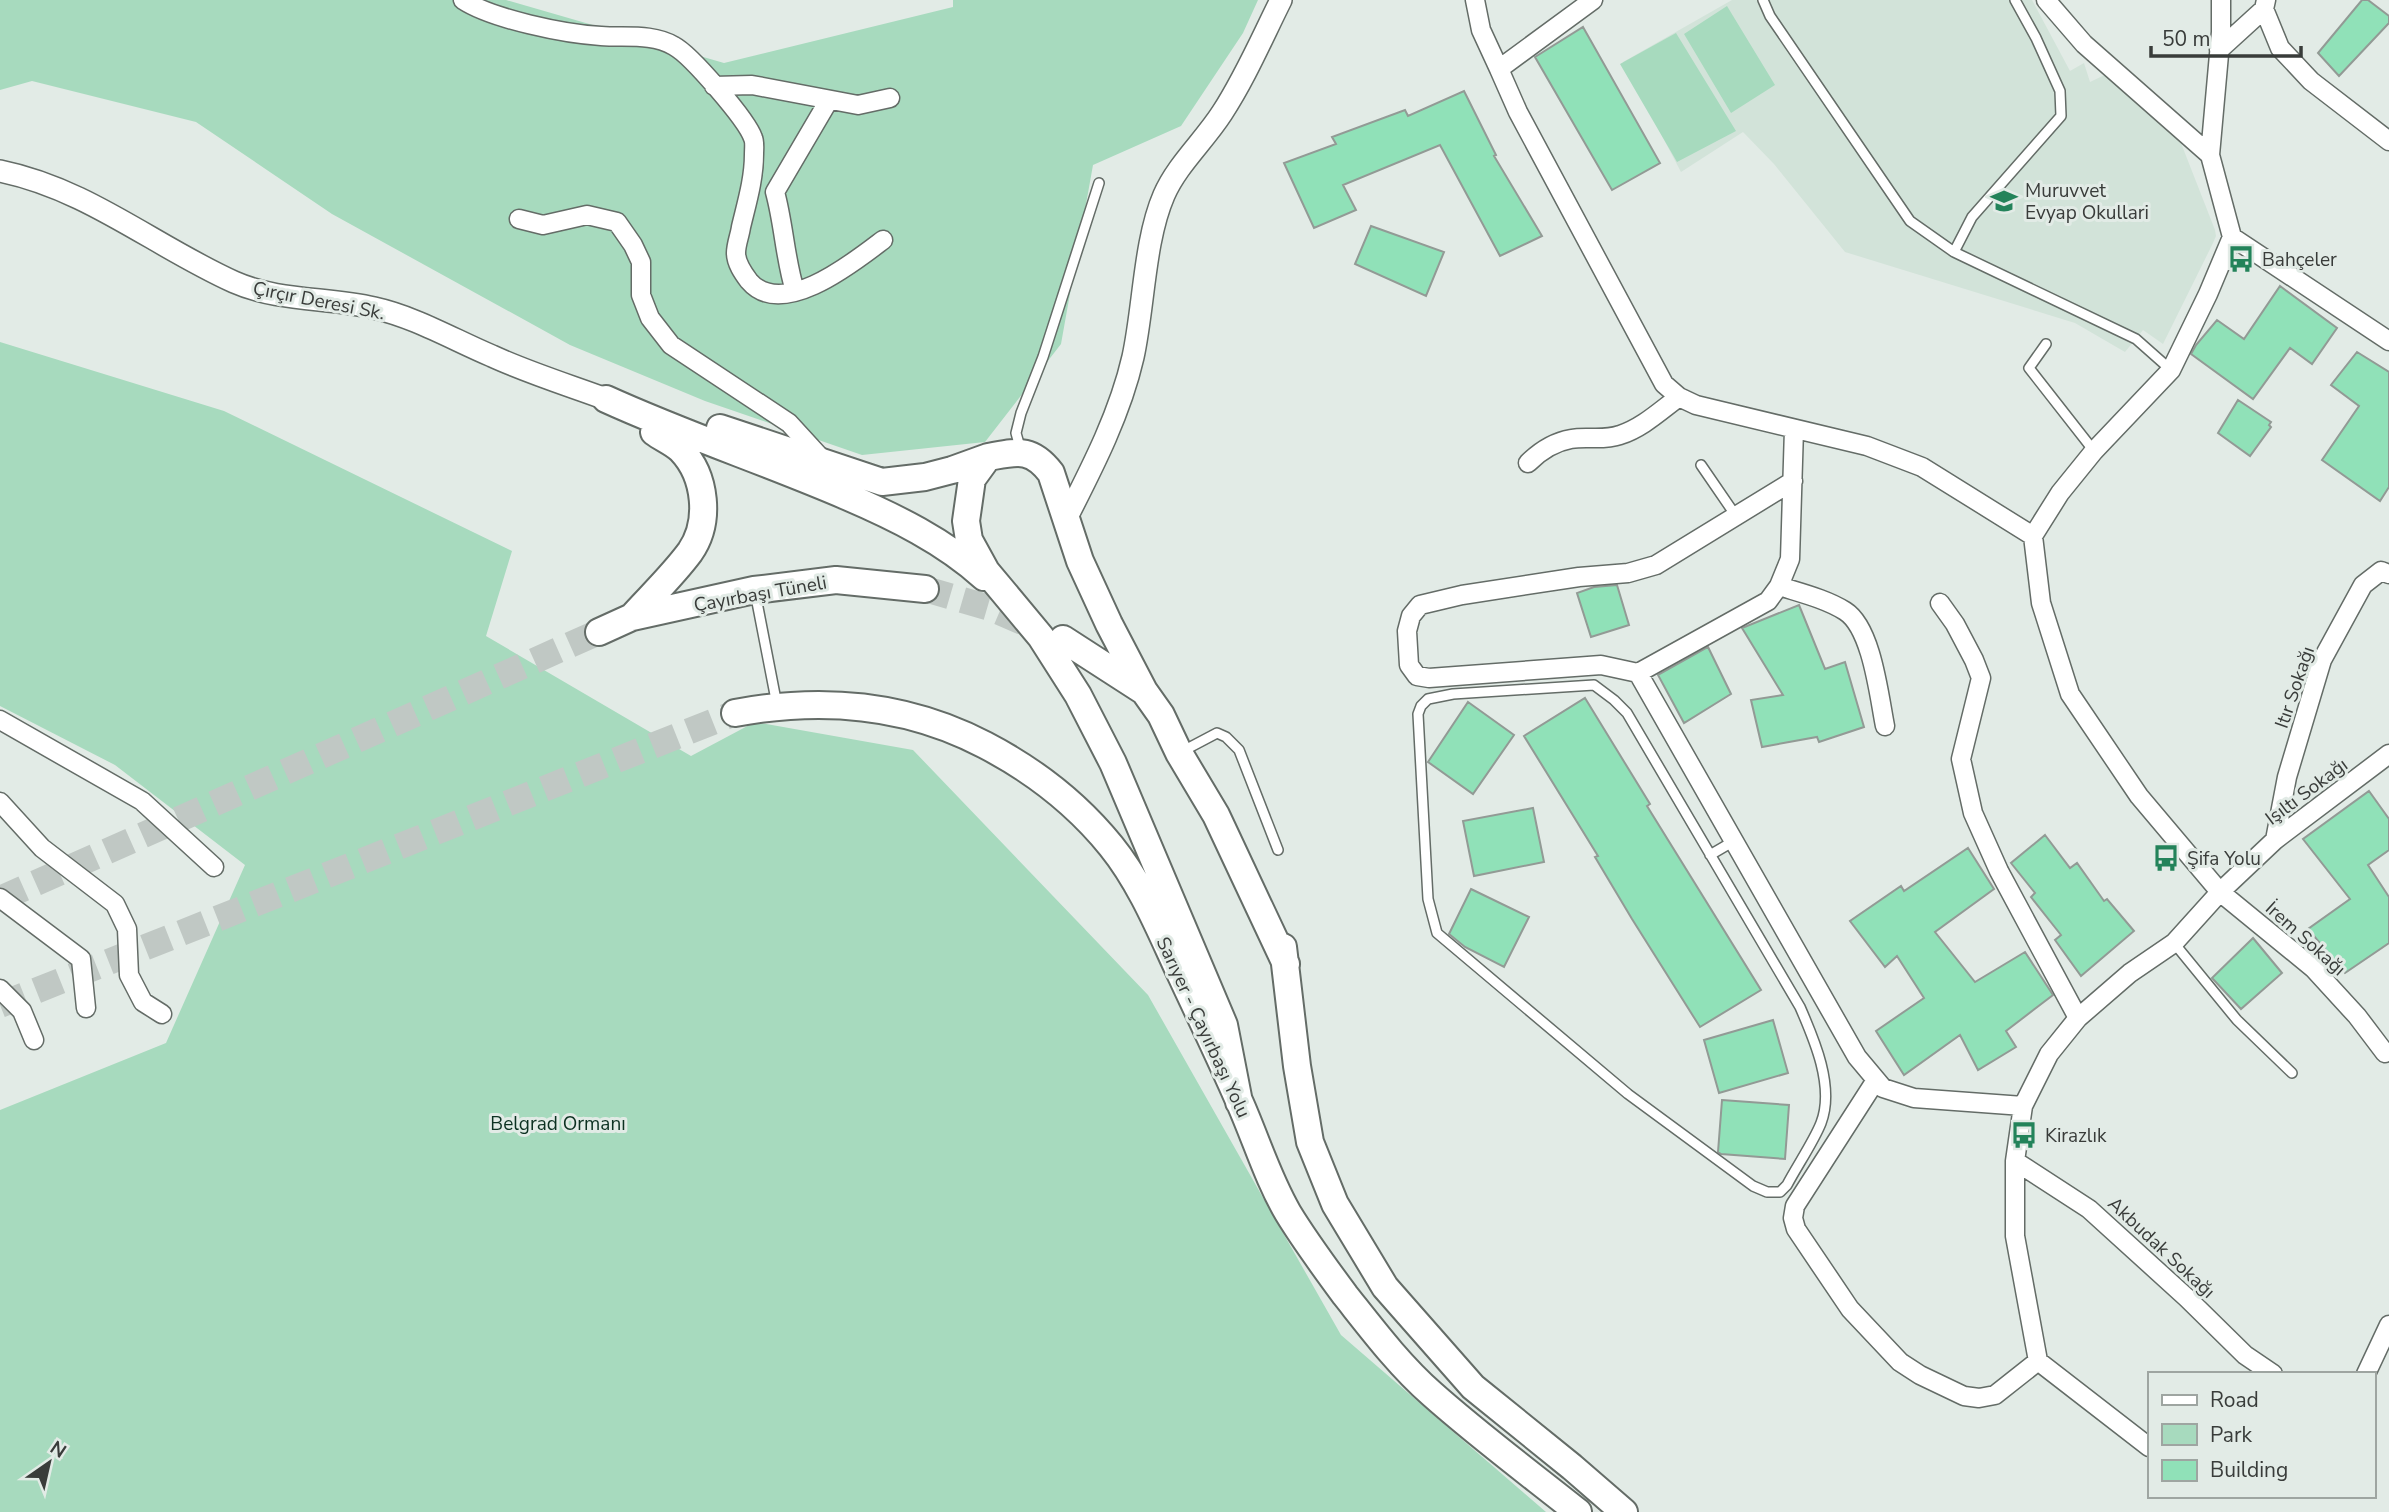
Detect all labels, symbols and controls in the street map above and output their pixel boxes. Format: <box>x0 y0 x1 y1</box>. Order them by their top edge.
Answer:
scale bar <box>2151 14 2302 58</box>
text: 50 m <box>2162 25 2211 53</box>
place label: Muruvvet Evyap Okullari <box>2025 178 2149 226</box>
school or university icon: Muruvvet Evyap Okullari <box>1989 186 2019 216</box>
bus stop icon: Bahçeler <box>2226 244 2256 274</box>
place label: Bahçeler <box>2262 247 2337 273</box>
street label: Çırçır Deresi Sk. <box>251 275 387 327</box>
street label: Çayırbaşı Tüneli <box>692 569 829 618</box>
street label: Itır Sokağı <box>2269 643 2321 732</box>
street label: Işıltı Sokağı <box>2260 752 2353 831</box>
bus stop icon: Şifa Yolu <box>2151 843 2181 873</box>
place label: Şifa Yolu <box>2187 846 2261 872</box>
street label: İrem Sokağı <box>2259 896 2351 982</box>
street label: Sarıyer - Çayırbaşı Yolu <box>1150 933 1257 1122</box>
park label: Belgrad Ormanı <box>490 1111 626 1137</box>
bus stop icon: Kirazlık <box>2009 1120 2039 1150</box>
place label: Kirazlık <box>2045 1123 2107 1149</box>
street label: Akbudak Sokağı <box>2102 1191 2221 1304</box>
legend <box>2148 1372 2375 1498</box>
text: Road <box>2210 1386 2259 1414</box>
text: Park <box>2210 1421 2252 1449</box>
north arrow <box>14 1428 84 1498</box>
text: N <box>45 1435 71 1464</box>
text: Building <box>2210 1456 2288 1484</box>

